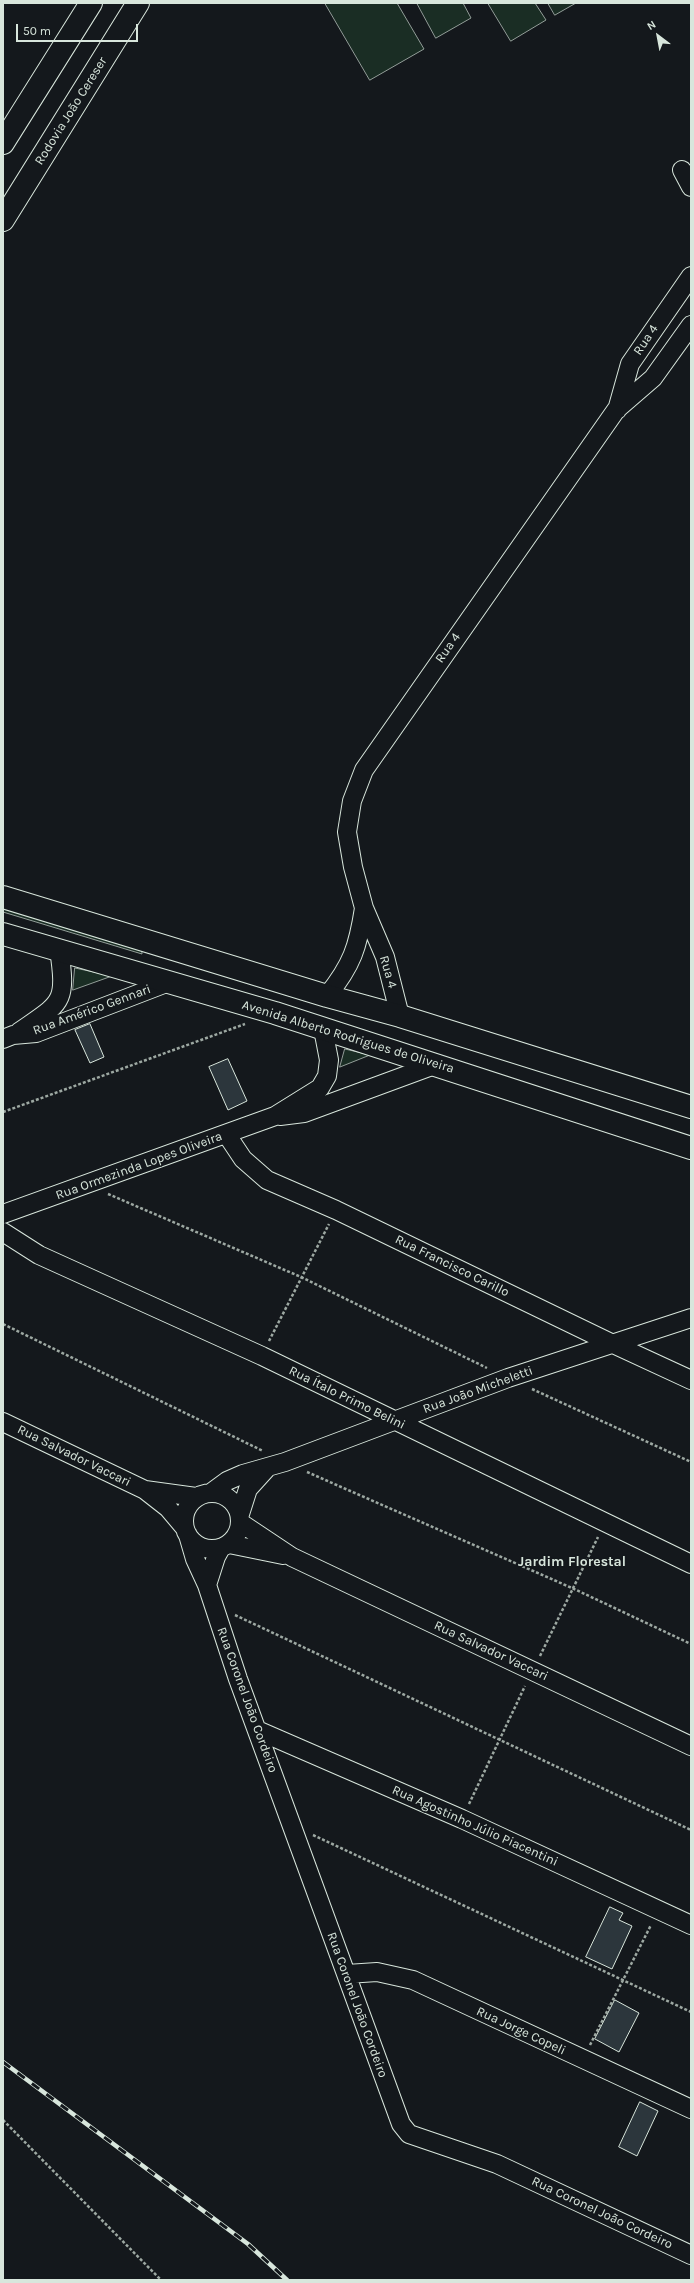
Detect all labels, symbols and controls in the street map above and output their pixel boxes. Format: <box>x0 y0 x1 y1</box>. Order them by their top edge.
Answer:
scale bar <box>18 16 140 42</box>
north arrow <box>638 16 678 56</box>
text: N <box>645 18 658 33</box>
text: 50 m <box>23 24 51 38</box>
street label: Rodovia João Cereser <box>31 54 111 168</box>
street label: Rua 4 <box>630 322 662 358</box>
street label: Rua 4 <box>432 630 464 666</box>
street label: Rua 4 <box>376 954 400 990</box>
street label: Rua Américo Gennari <box>31 981 153 1039</box>
street label: Avenida Alberto Rodrigues de Oliveira <box>240 997 456 1077</box>
street label: Rua Ormezinda Lopes Oliveira <box>54 1129 224 1203</box>
street label: Rua Francisco Carillo <box>392 1232 512 1300</box>
street label: Rua Ítalo Primo Belini <box>286 1363 408 1433</box>
street label: Rua João Micheletti <box>421 1363 535 1417</box>
street label: Rua Salvador Vaccari <box>15 1422 133 1490</box>
district label: Jardim Florestal <box>518 1554 626 1570</box>
street label: Rua Salvador Vaccari <box>431 1618 551 1684</box>
street label: Rua Coronel João Cordeiro <box>213 1625 281 1775</box>
street label: Rua Agostinho Júlio Piacentini <box>390 1782 560 1870</box>
street label: Rua Coronel João Cordeiro <box>323 1930 391 2080</box>
street label: Rua Jorge Copeli <box>474 2003 568 2059</box>
street label: Rua Coronel João Cordeiro <box>529 2173 675 2253</box>

